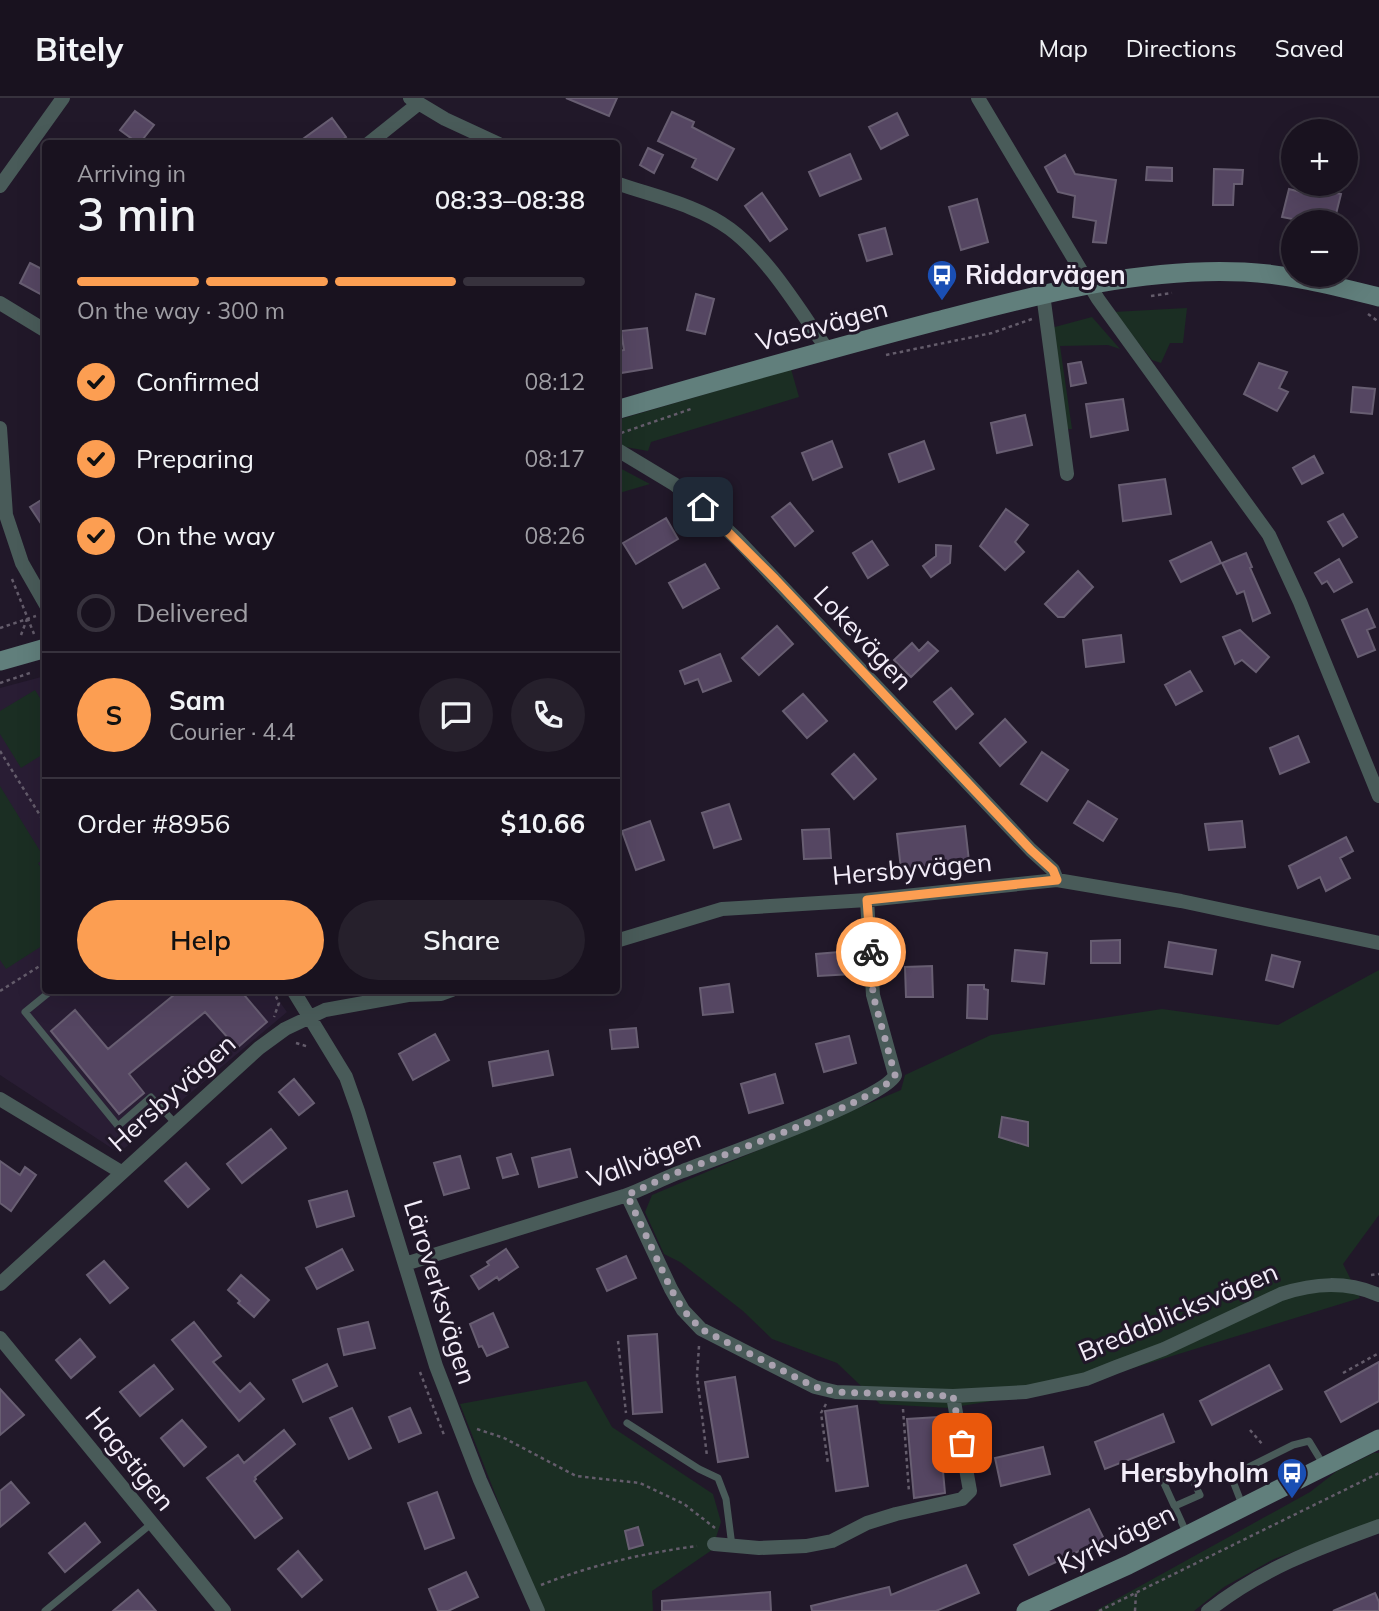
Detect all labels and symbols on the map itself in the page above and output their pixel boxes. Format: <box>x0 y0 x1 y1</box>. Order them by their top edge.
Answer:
bus stop icon: Riddarvägen <box>925 258 959 302</box>
place label: Riddarvägen <box>965 258 1126 291</box>
street label: Vasavägen <box>752 291 891 358</box>
pin <box>673 477 733 537</box>
street label: Lokevägen <box>807 579 920 697</box>
street label: Hersbyvägen <box>831 845 993 892</box>
courier <box>836 917 906 987</box>
street label: Hersbyvägen <box>101 1027 242 1159</box>
street label: Vallvägen <box>582 1122 705 1195</box>
street label: Läroverksvägen <box>397 1196 484 1388</box>
street label: Bredablicksvägen <box>1073 1255 1282 1368</box>
street label: Hagstigen <box>78 1400 182 1517</box>
pin <box>932 1413 992 1473</box>
place label: Hersbyholm <box>1120 1456 1269 1489</box>
bus stop icon: Hersbyholm <box>1275 1456 1309 1500</box>
street label: Kyrkvägen <box>1052 1496 1180 1581</box>

